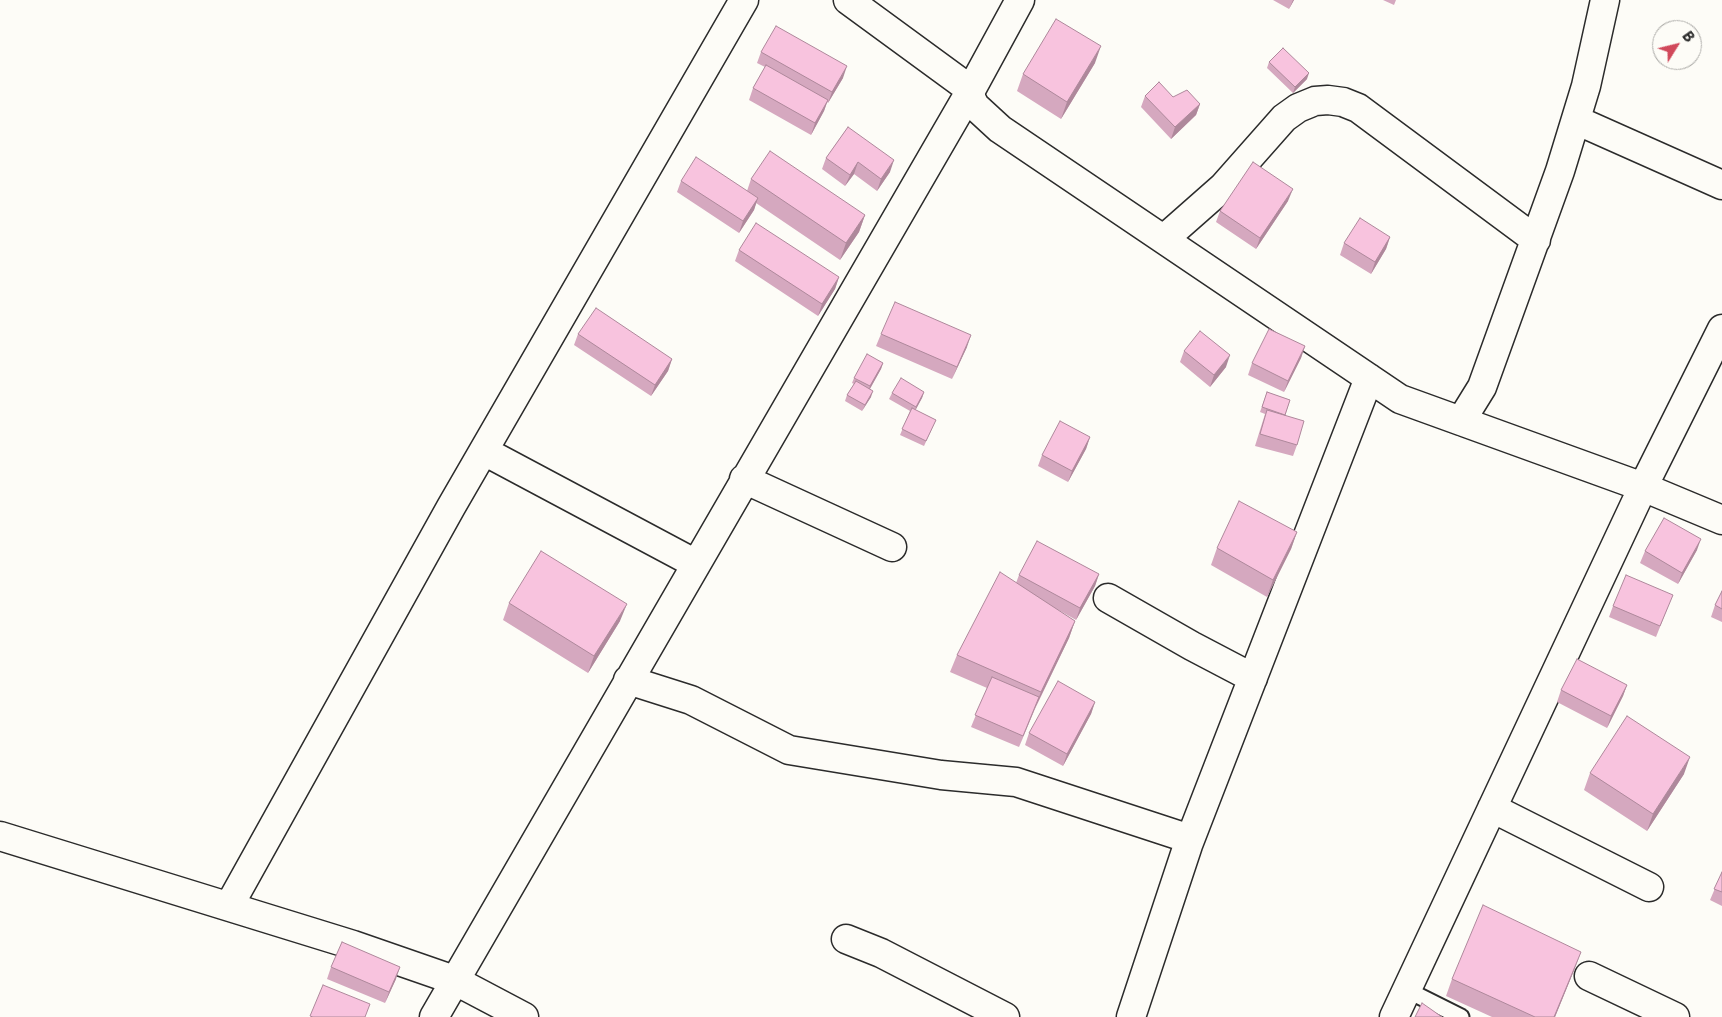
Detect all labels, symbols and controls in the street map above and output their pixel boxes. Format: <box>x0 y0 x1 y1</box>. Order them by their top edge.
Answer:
north arrow <box>1652 20 1702 70</box>
text: B <box>1677 26 1700 47</box>

